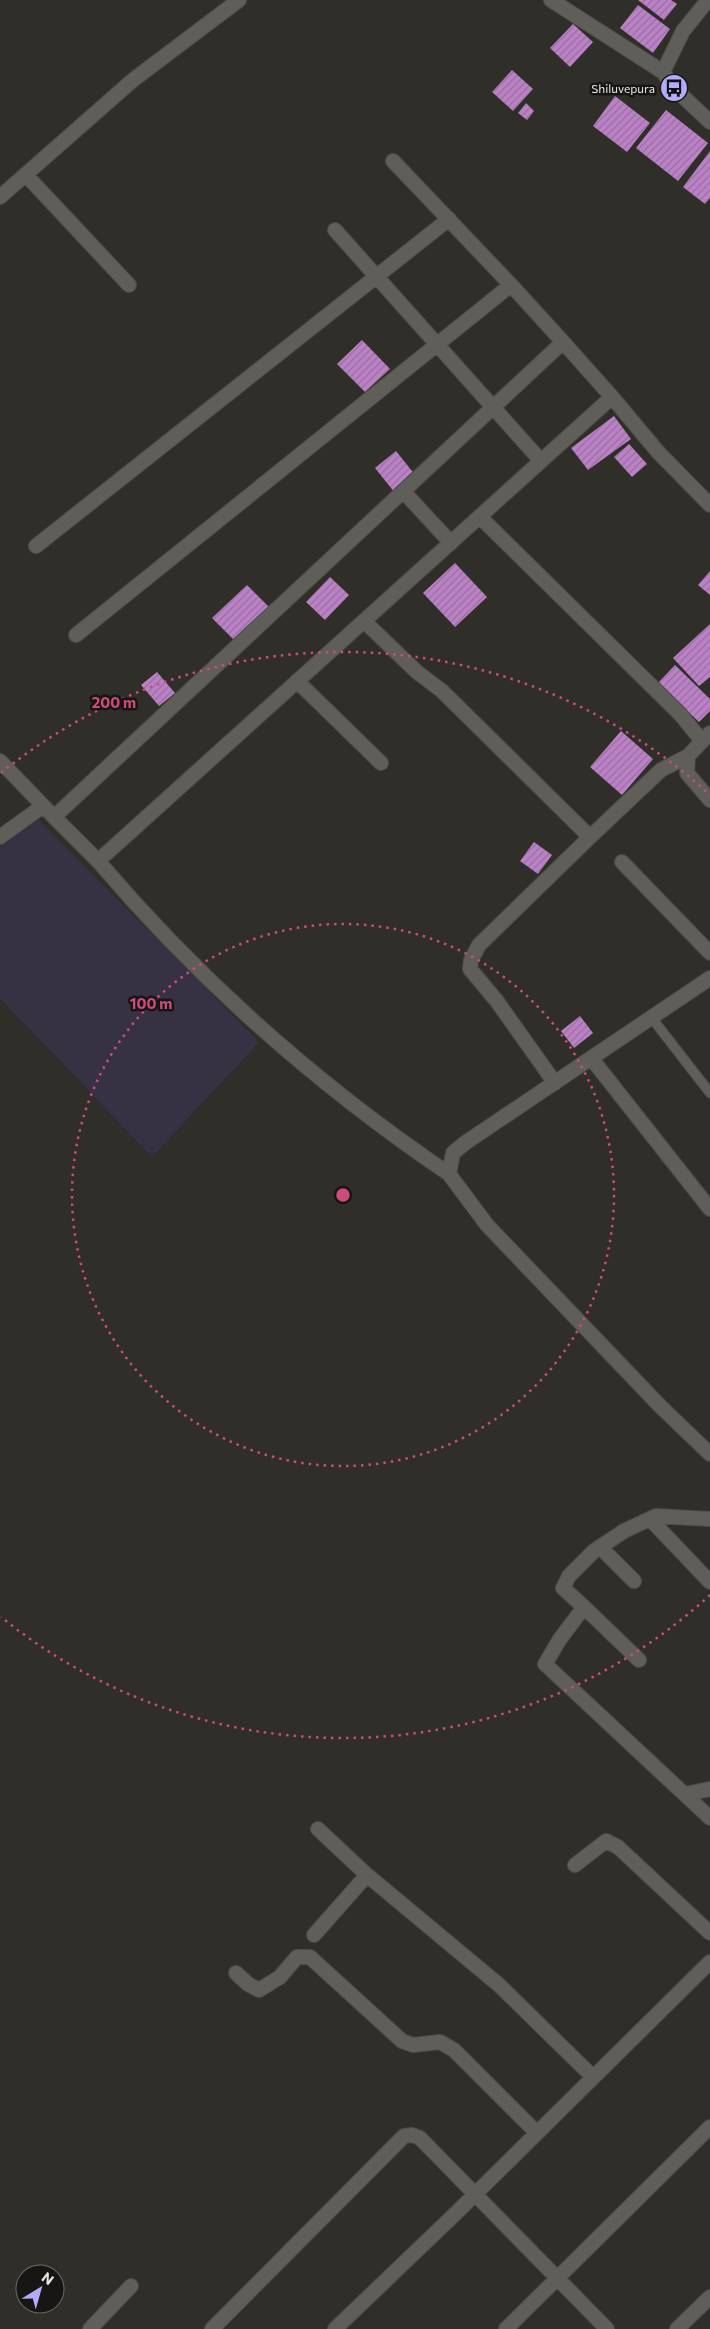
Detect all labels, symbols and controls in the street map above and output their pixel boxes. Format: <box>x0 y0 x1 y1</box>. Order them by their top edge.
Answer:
bus stop icon: Shiluvepura <box>659 73 689 103</box>
place label: Shiluvepura <box>591 81 655 95</box>
text: 200 m <box>92 693 136 711</box>
text: 100 m <box>130 994 172 1012</box>
centre of rings <box>334 1186 352 1204</box>
north arrow <box>15 2264 65 2314</box>
text: N <box>39 2268 57 2288</box>

